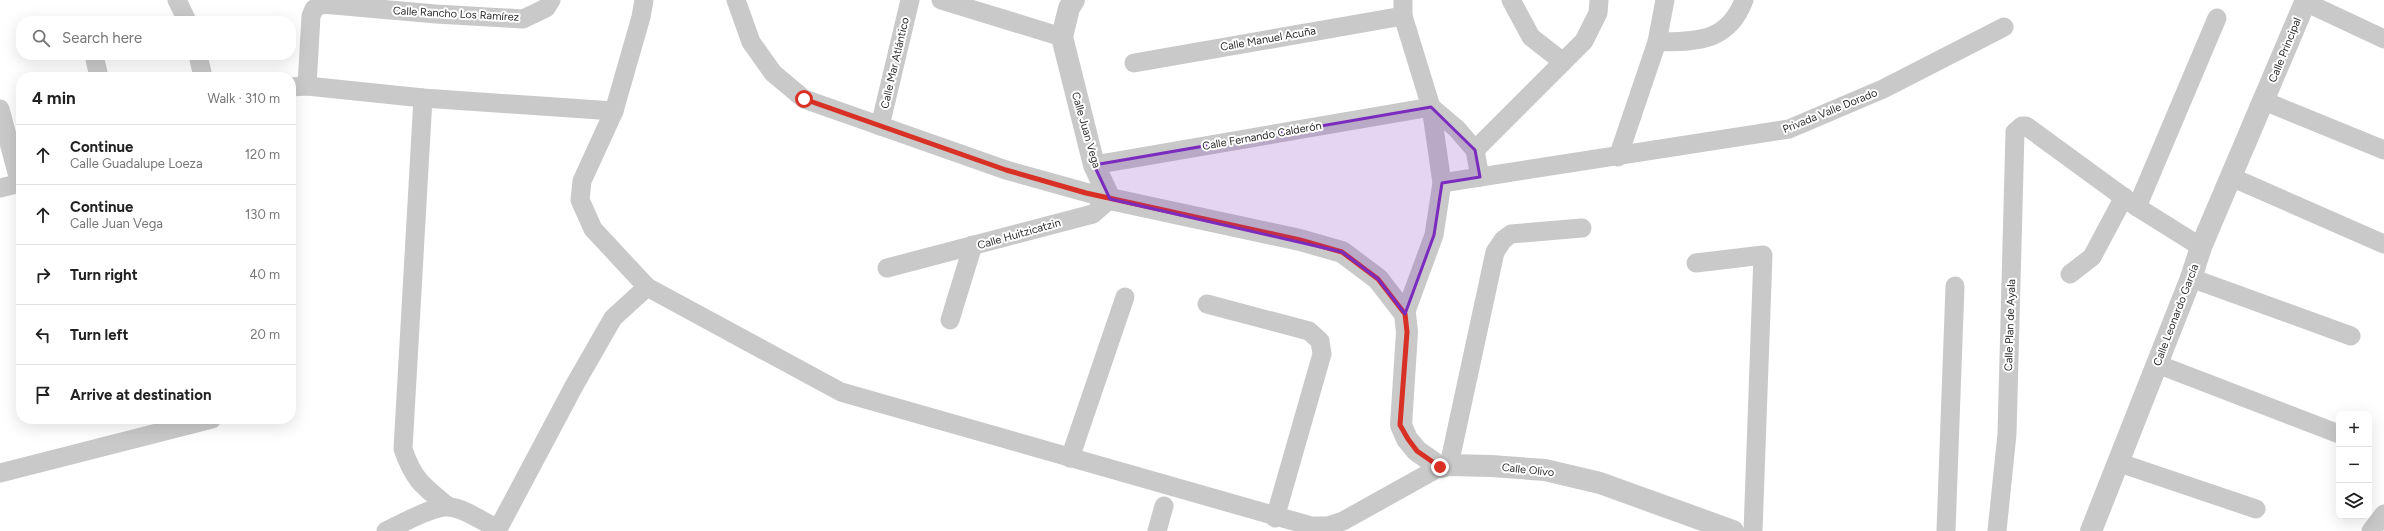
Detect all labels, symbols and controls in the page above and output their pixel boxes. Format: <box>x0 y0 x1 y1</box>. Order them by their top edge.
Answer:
street label: Calle Rancho Los Ramírez <box>393 4 519 24</box>
search box <box>16 16 296 60</box>
street label: Calle Mar Atlántico <box>878 16 912 110</box>
street label: Calle Principal <box>2266 16 2304 84</box>
street label: Calle Manuel Acuña <box>1219 24 1317 54</box>
icon: search <box>30 27 52 49</box>
text: Search here <box>62 29 142 47</box>
street label: Privada Valle Dorado <box>1781 86 1879 136</box>
text: 4 min <box>32 88 76 108</box>
route start <box>795 90 813 108</box>
street label: Calle Juan Vega <box>1069 90 1103 170</box>
text: Walk · 310 m <box>207 91 280 106</box>
street label: Calle Fernando Calderón <box>1201 119 1323 153</box>
text: Continue <box>70 138 133 156</box>
icon: ahead <box>32 144 54 166</box>
text: 120 m <box>245 147 280 162</box>
text: Calle Guadalupe Loeza <box>70 156 203 171</box>
text: Continue <box>70 198 133 216</box>
icon: ahead <box>32 204 54 226</box>
text: 130 m <box>245 207 280 222</box>
text: Calle Juan Vega <box>70 216 163 231</box>
street label: Calle Huitzicatzin <box>976 216 1062 252</box>
street label: Calle Leonardo García <box>2151 262 2201 368</box>
icon: right <box>32 264 54 286</box>
text: Turn right <box>70 266 138 284</box>
text: 40 m <box>249 267 280 282</box>
street label: Calle Plan de Ayala <box>2002 279 2018 371</box>
icon: left <box>32 324 54 346</box>
text: Turn left <box>70 326 128 344</box>
text: 20 m <box>250 327 280 342</box>
icon: arrive <box>32 384 54 406</box>
text: Arrive at destination <box>70 386 211 404</box>
map controls <box>2336 411 2372 519</box>
button: + <box>2336 411 2372 447</box>
button: − <box>2336 447 2372 483</box>
route end <box>1431 458 1449 476</box>
street label: Calle Olivo <box>1501 461 1555 479</box>
button: layers <box>2336 483 2372 519</box>

